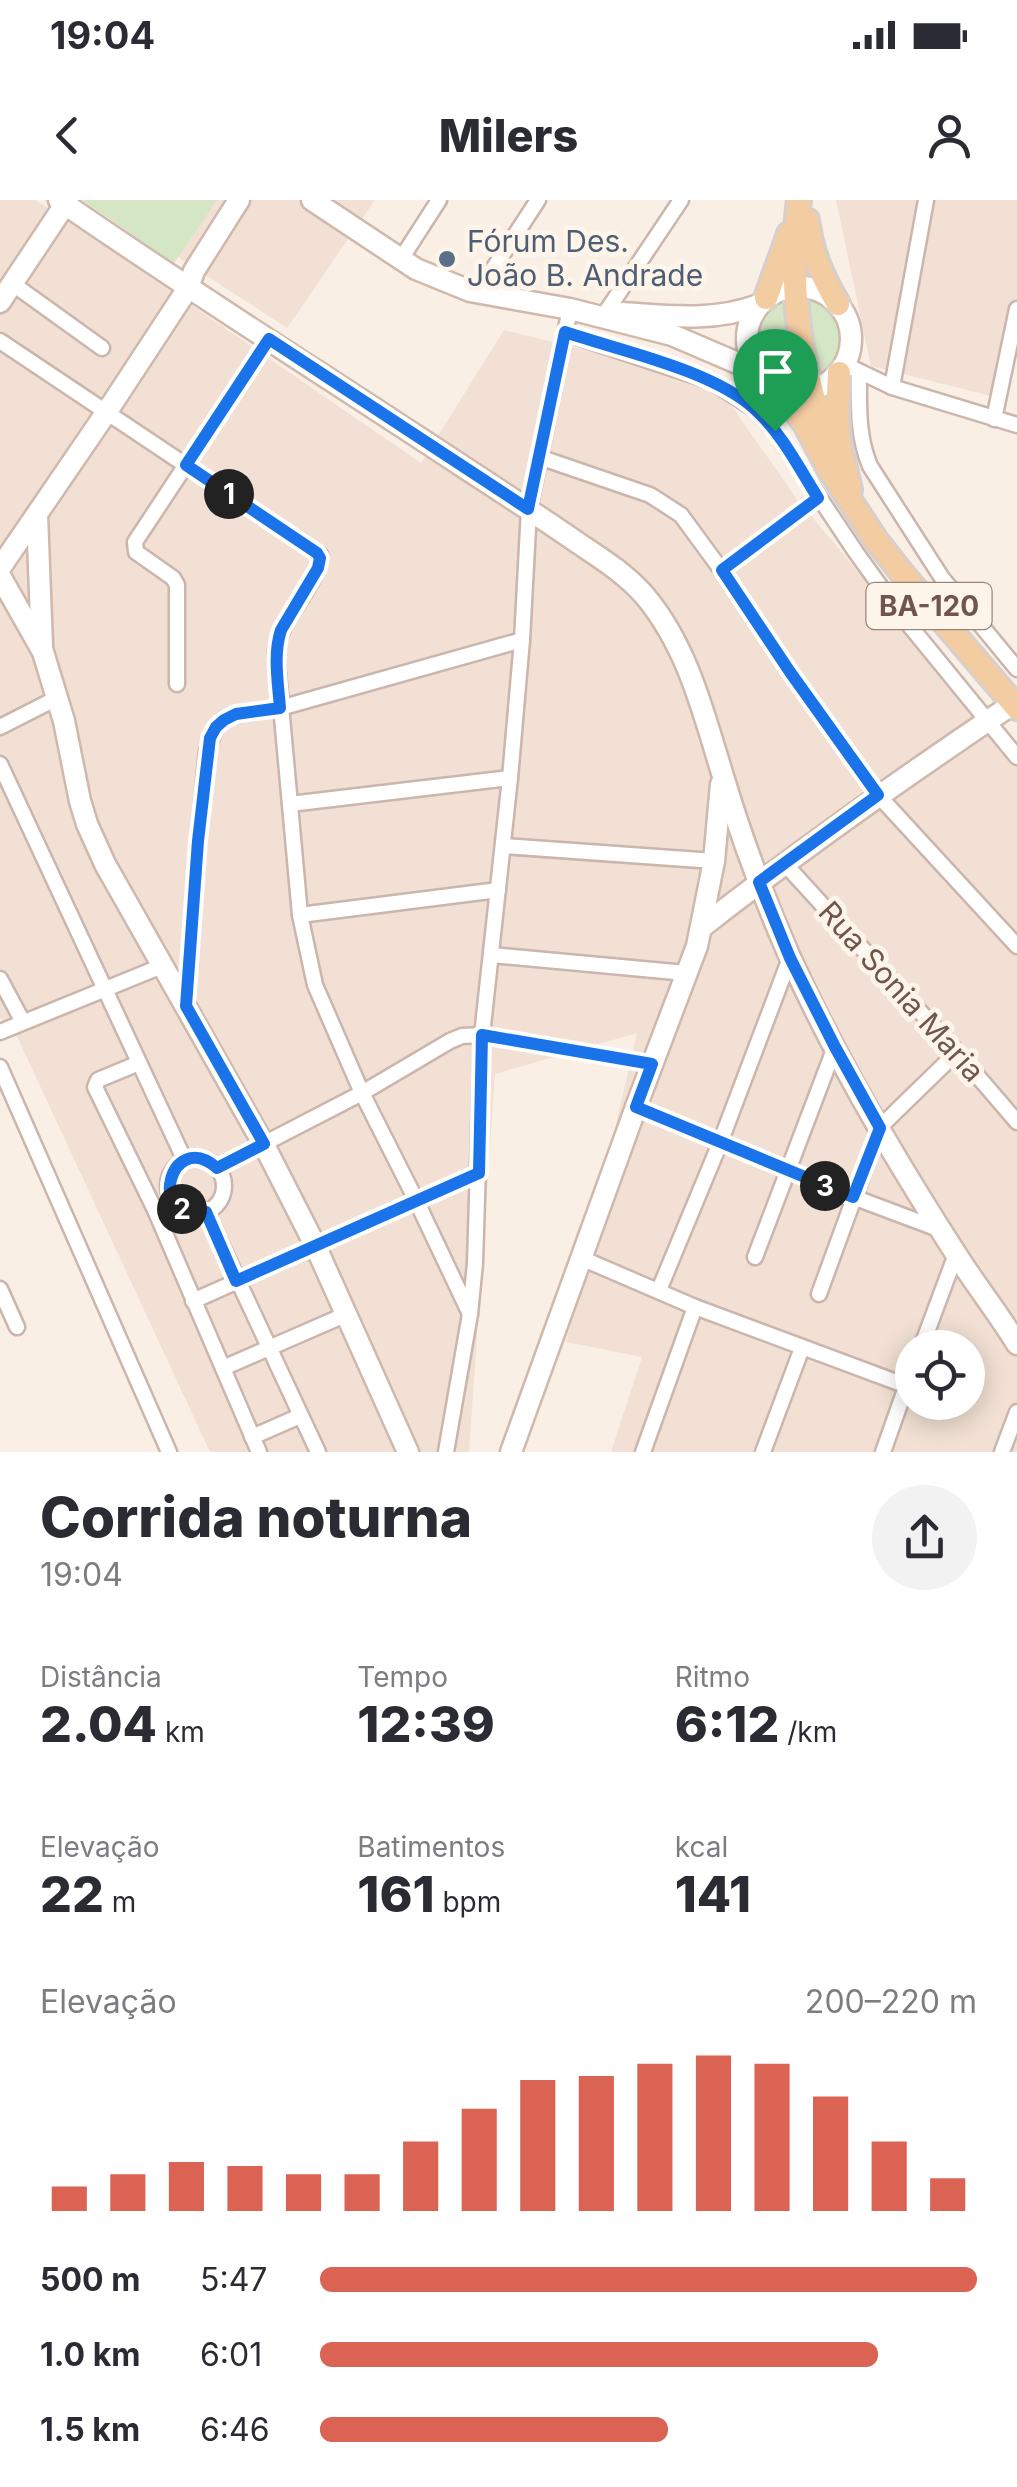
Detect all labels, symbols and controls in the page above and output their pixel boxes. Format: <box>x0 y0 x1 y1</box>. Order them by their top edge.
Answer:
text: 19:04 <box>50 12 155 58</box>
icon: back <box>40 108 95 163</box>
text: Milers <box>439 108 578 163</box>
icon: person <box>922 108 977 163</box>
place label: Fórum Des. João B. Andrade <box>467 223 703 293</box>
marker: Fórum Des. João B. Andrade <box>436 248 458 270</box>
pin <box>733 329 818 432</box>
icon: arrive <box>748 344 803 399</box>
pin: 1 <box>204 469 254 519</box>
text: 1 <box>223 477 235 511</box>
road number: BA-120 <box>866 583 992 629</box>
street label: Rua Sonia Maria <box>812 894 992 1089</box>
pin: 3 <box>800 1161 850 1211</box>
text: 3 <box>816 1169 834 1203</box>
pin: 2 <box>157 1184 207 1234</box>
text: 2 <box>173 1192 191 1226</box>
map controls <box>895 1330 985 1420</box>
button: locate <box>895 1330 985 1420</box>
text: Corrida noturna <box>40 1484 472 1550</box>
button: share <box>872 1485 977 1590</box>
text: 19:04 <box>40 1555 123 1594</box>
text: Distância <box>40 1660 162 1694</box>
text: Tempo <box>357 1660 448 1694</box>
text: Ritmo <box>675 1660 750 1694</box>
text: 2.04 <box>40 1694 157 1754</box>
text: 12:39 <box>357 1694 495 1754</box>
text: 6:12 <box>675 1694 779 1754</box>
text: km <box>157 1715 205 1749</box>
text: /km <box>779 1715 837 1749</box>
text: Elevação <box>40 1830 160 1864</box>
text: Batimentos <box>357 1830 505 1864</box>
text: kcal <box>675 1830 728 1864</box>
text: 22 <box>40 1864 104 1924</box>
text: 161 <box>357 1864 435 1924</box>
text: 141 <box>675 1864 751 1924</box>
text: m <box>104 1885 136 1919</box>
text: bpm <box>435 1885 501 1919</box>
text: Elevação <box>40 1982 177 2021</box>
text: 200–220 m <box>805 1982 977 2021</box>
text: 500 m <box>40 2260 140 2299</box>
text: 5:47 <box>200 2260 267 2299</box>
text: 1.0 km <box>40 2335 140 2374</box>
text: 6:01 <box>200 2335 262 2374</box>
text: 1.5 km <box>40 2410 140 2449</box>
text: 6:46 <box>200 2410 270 2449</box>

